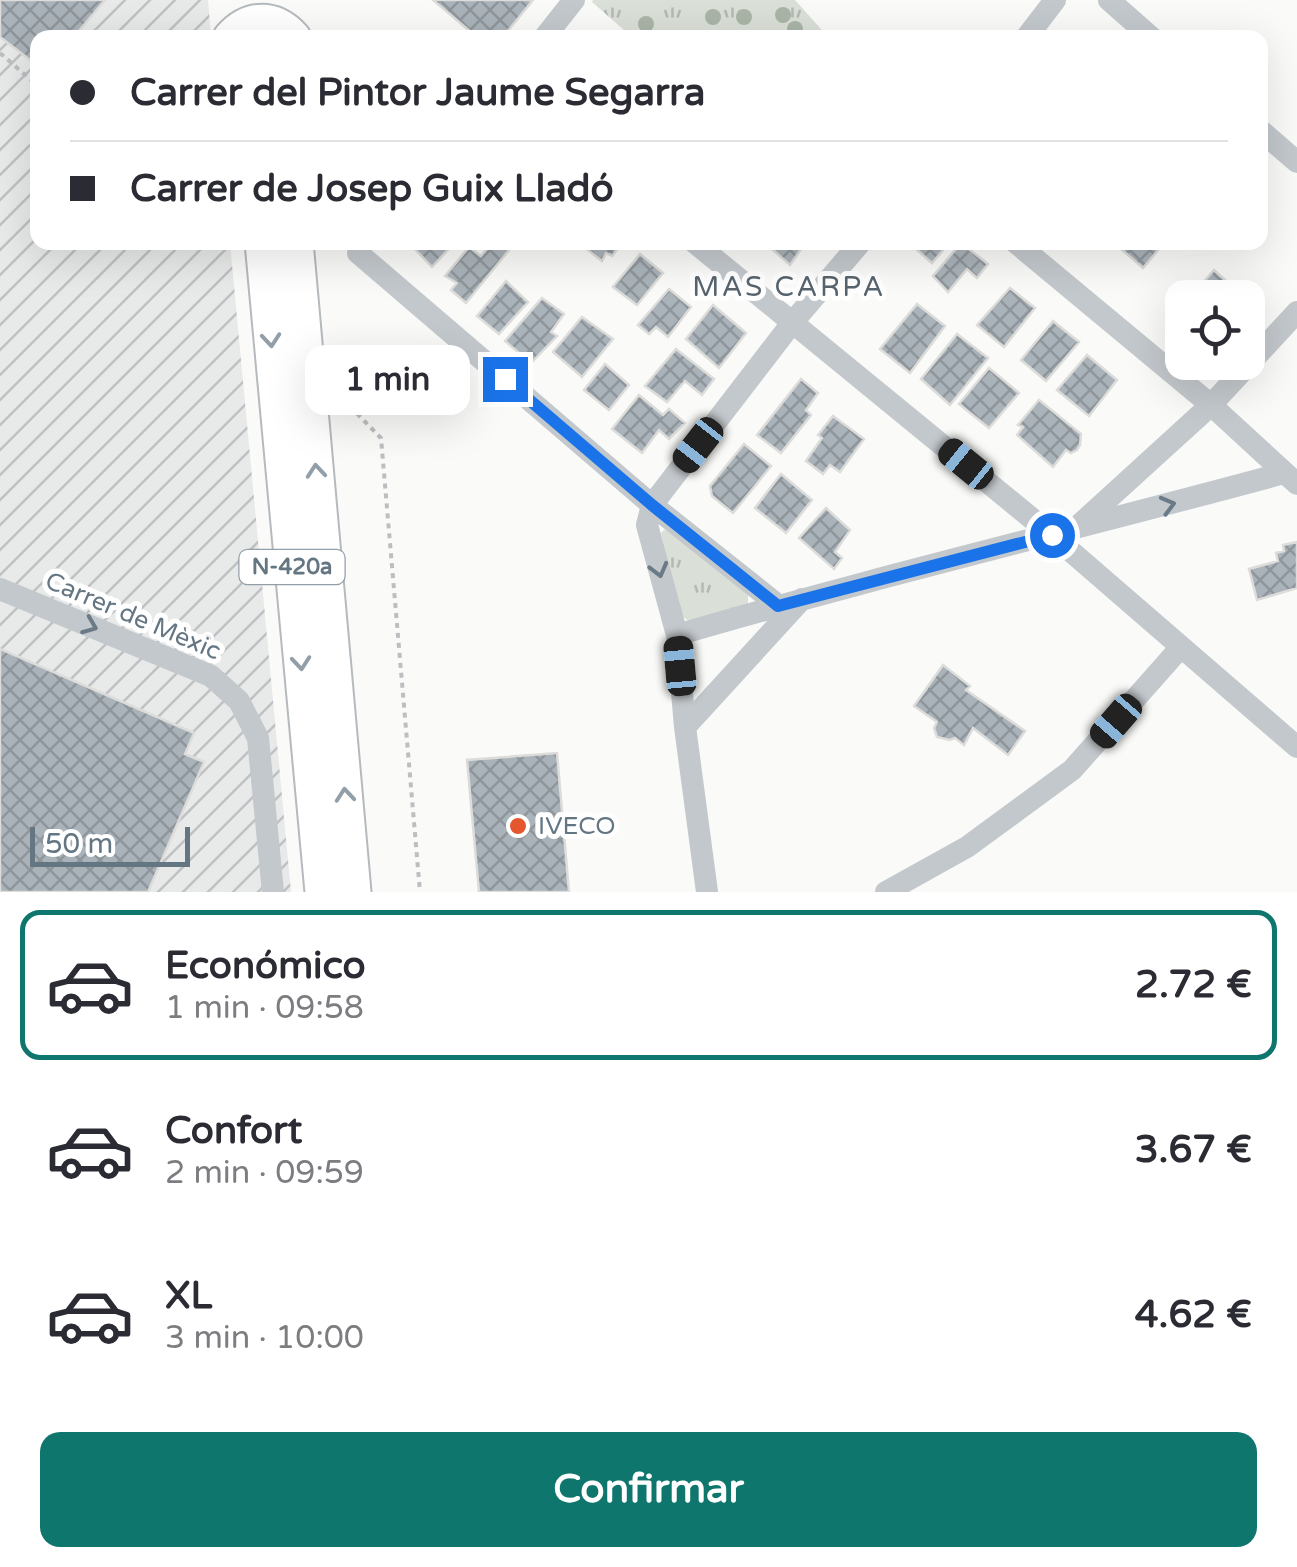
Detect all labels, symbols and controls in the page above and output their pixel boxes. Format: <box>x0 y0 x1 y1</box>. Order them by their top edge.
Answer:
text: Carrer del Pintor Jaume Segarra <box>130 70 705 116</box>
text: Carrer de Josep Guix Lladó <box>130 166 614 212</box>
district label: MAS CARPA <box>692 270 886 304</box>
map controls <box>1165 280 1265 380</box>
button: locate <box>1165 280 1265 380</box>
one-way arrow <box>260 332 282 348</box>
callout: 1 min <box>305 344 470 414</box>
route end <box>483 357 528 402</box>
text: 1 min <box>345 361 430 399</box>
car <box>668 412 728 478</box>
car <box>933 433 999 495</box>
one-way arrow <box>306 463 328 479</box>
one-way arrow <box>1158 495 1176 516</box>
route start <box>1030 513 1075 558</box>
road number: N-420a <box>240 550 344 584</box>
one-way arrow <box>648 561 669 578</box>
street label: Carrer de Mèxic <box>41 566 225 666</box>
one-way arrow <box>80 614 98 634</box>
car <box>662 635 698 697</box>
one-way arrow <box>290 656 312 672</box>
car <box>1085 689 1147 753</box>
one-way arrow <box>334 786 356 802</box>
place label: IVECO <box>538 811 615 841</box>
marker: IVECO <box>507 815 529 837</box>
scale bar <box>30 822 190 866</box>
text: 50 m <box>45 827 113 861</box>
icon: car <box>45 940 135 1030</box>
text: Económico <box>165 943 366 989</box>
text: 2.72 € <box>1135 962 1252 1008</box>
text: 1 min · 09:58 <box>165 989 364 1027</box>
icon: car <box>45 1105 135 1195</box>
text: Confort <box>165 1108 302 1154</box>
text: 3.67 € <box>1135 1127 1252 1173</box>
text: 2 min · 09:59 <box>165 1154 364 1192</box>
icon: car <box>45 1270 135 1360</box>
text: XL <box>165 1273 212 1319</box>
text: 4.62 € <box>1135 1292 1252 1338</box>
text: 3 min · 10:00 <box>165 1319 364 1357</box>
button: Confirmar <box>40 1432 1257 1547</box>

